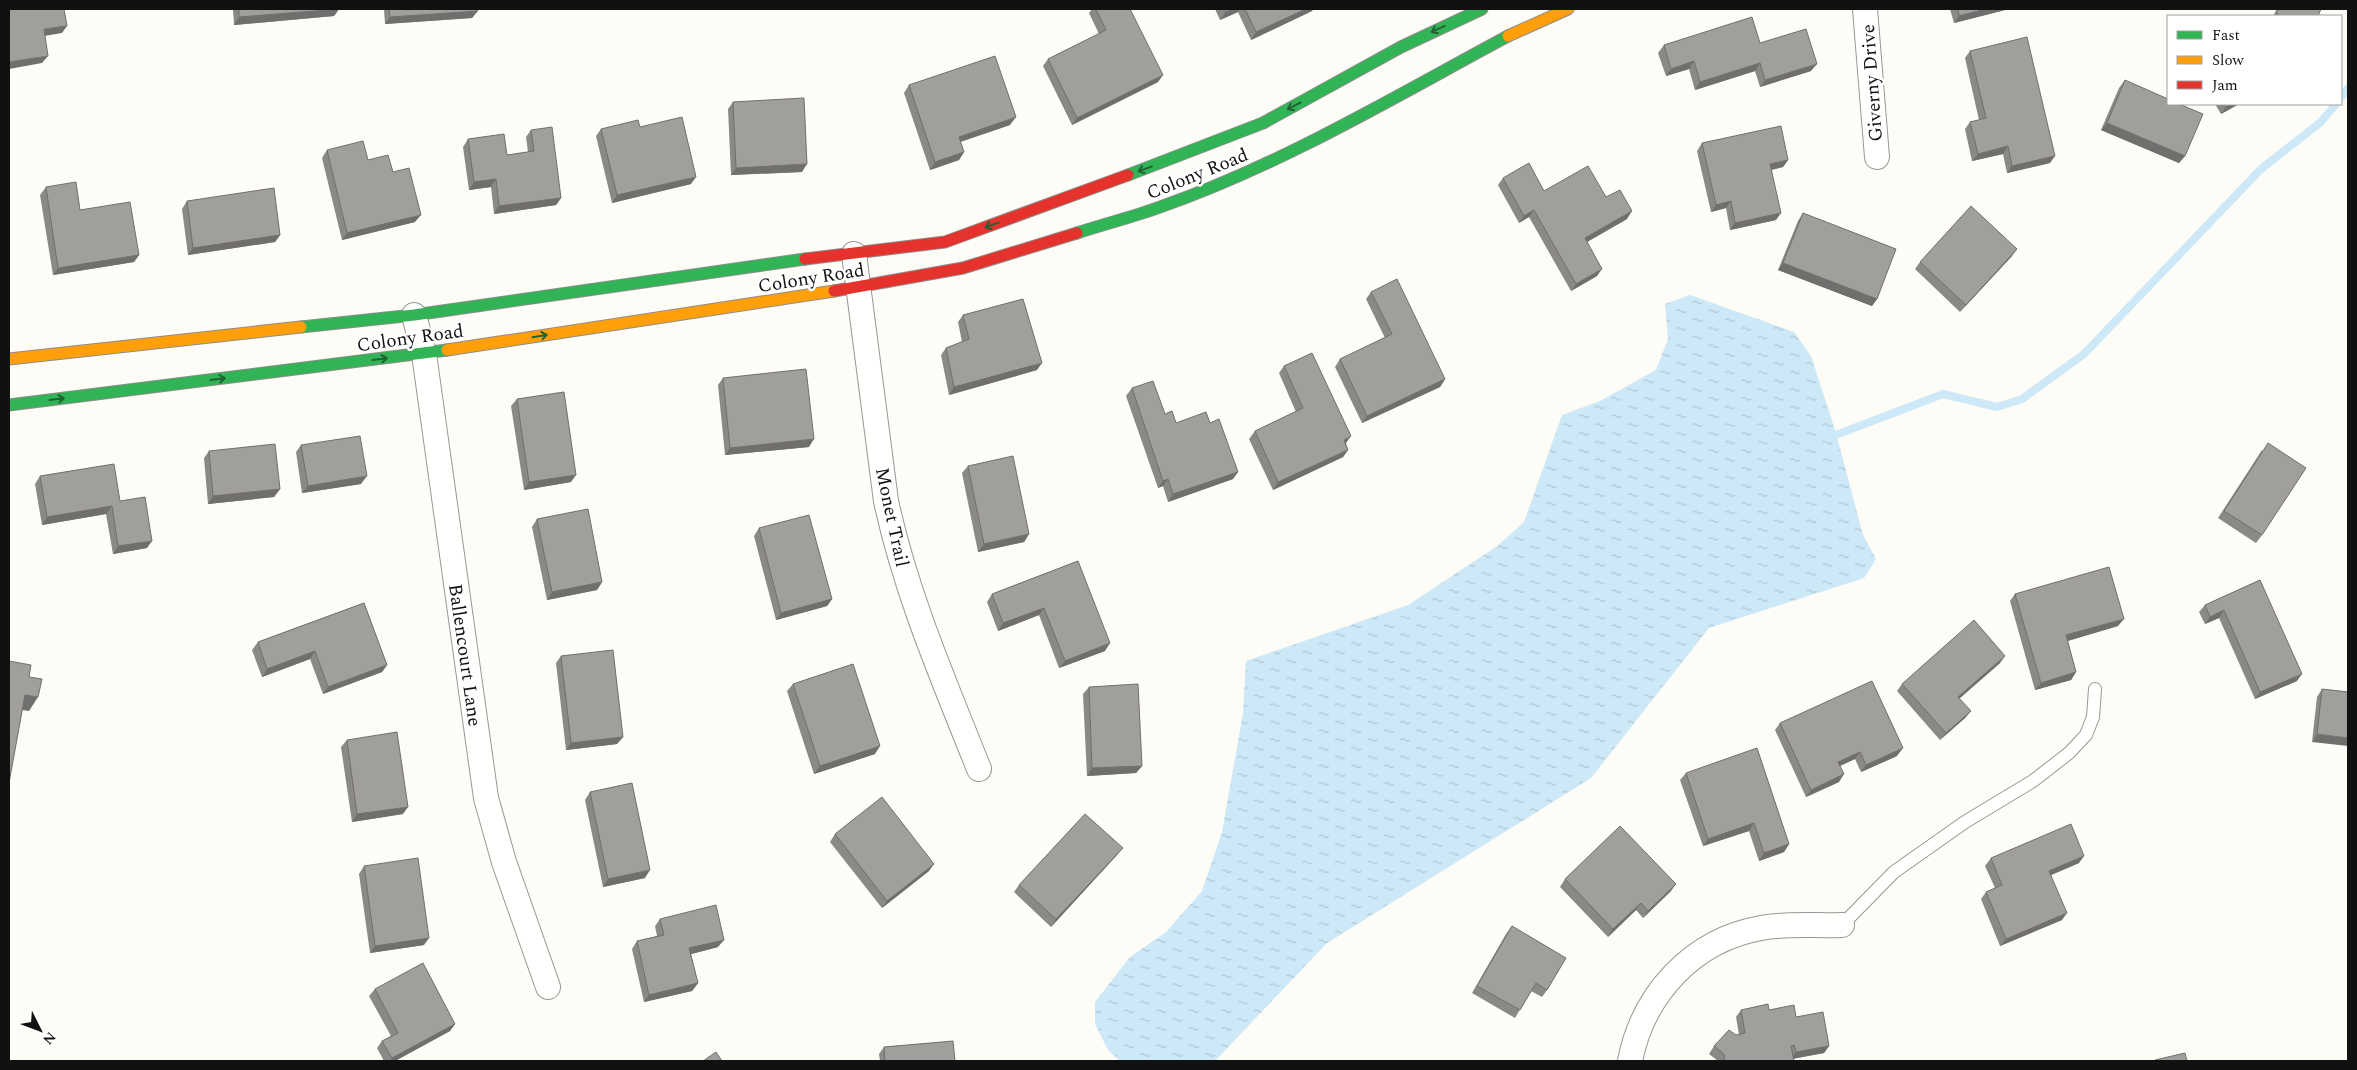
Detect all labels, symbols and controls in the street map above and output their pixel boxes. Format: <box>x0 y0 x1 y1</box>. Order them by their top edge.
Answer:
legend <box>2167 15 2342 105</box>
street label: Giverny Drive <box>1854 23 1891 143</box>
text: Fast <box>2212 24 2240 47</box>
one-way arrow <box>1431 25 1446 35</box>
text: Slow <box>2212 49 2244 72</box>
text: Jam <box>2212 74 2238 97</box>
one-way arrow <box>1287 101 1302 111</box>
street label: Colony Road <box>1142 141 1253 208</box>
one-way arrow <box>1138 165 1153 174</box>
one-way arrow <box>985 221 1001 230</box>
street label: Colony Road <box>756 256 867 301</box>
street label: Colony Road <box>355 317 465 360</box>
one-way arrow <box>532 331 548 341</box>
one-way arrow <box>371 354 387 364</box>
one-way arrow <box>210 374 226 384</box>
one-way arrow <box>49 394 65 404</box>
street label: Monet Trail <box>867 465 916 570</box>
street label: Ballencourt Lane <box>440 582 489 728</box>
north arrow <box>15 1005 65 1055</box>
text: N <box>38 1027 61 1050</box>

